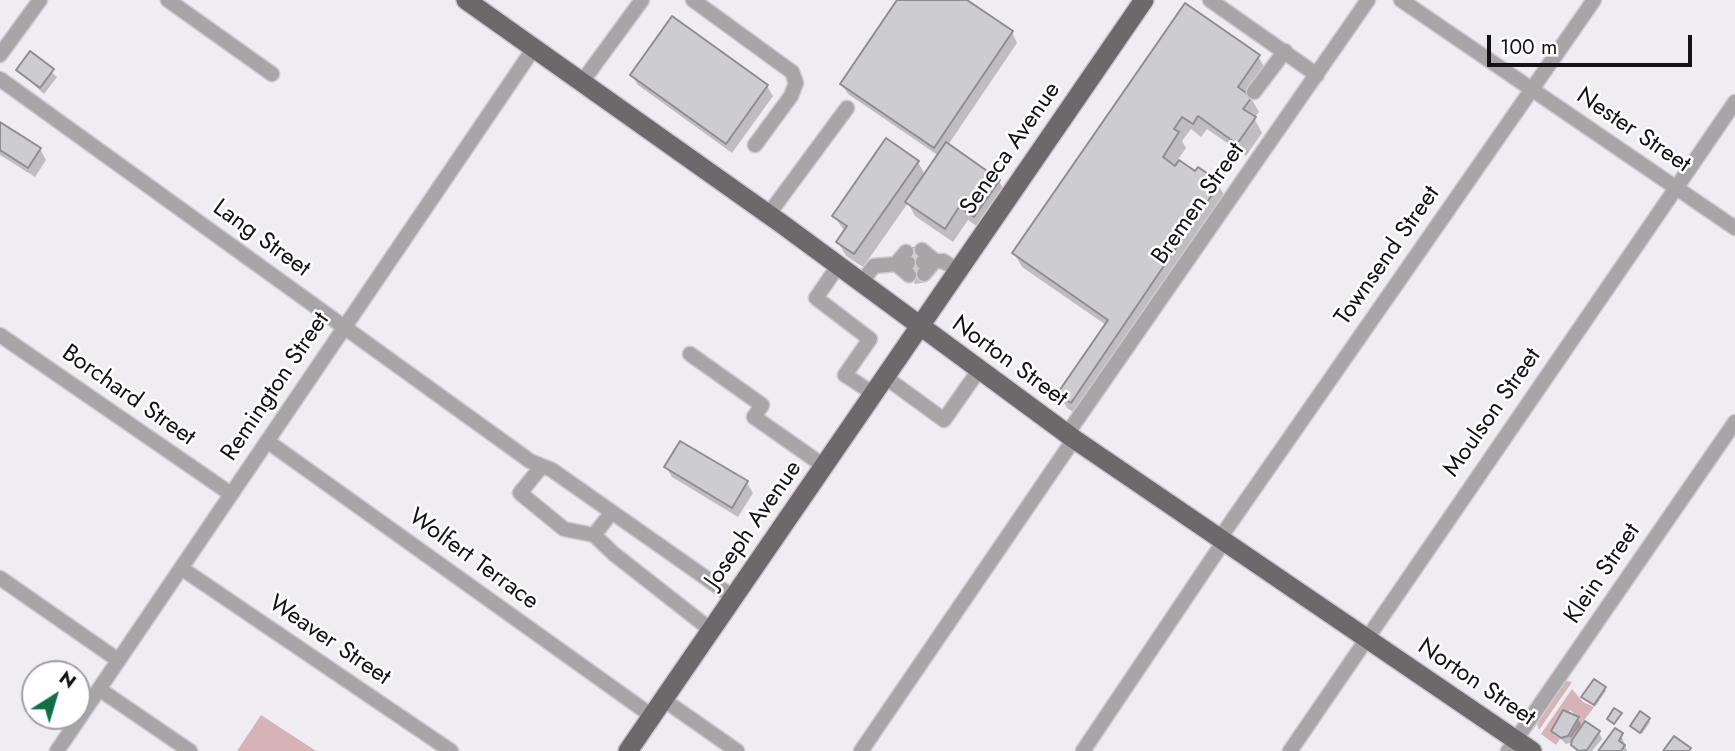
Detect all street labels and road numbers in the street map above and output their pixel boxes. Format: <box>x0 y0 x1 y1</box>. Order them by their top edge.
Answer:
street label: Seneca Avenue <box>955 77 1067 221</box>
street label: Nester Street <box>1570 82 1696 180</box>
street label: Bremen Street <box>1147 138 1251 270</box>
street label: Townsend Street <box>1329 181 1447 331</box>
street label: Lang Street <box>207 194 315 284</box>
street label: Remington Street <box>216 307 336 467</box>
street label: Norton Street <box>946 310 1072 414</box>
street label: Borchard Street <box>56 339 200 453</box>
street label: Moulson Street <box>1438 343 1548 483</box>
street label: Joseph Avenue <box>699 456 809 594</box>
street label: Wolfert Terrace <box>402 503 544 617</box>
street label: Klein Street <box>1559 518 1647 630</box>
street label: Weaver Street <box>263 590 395 692</box>
street label: Norton Street <box>1412 633 1540 733</box>

